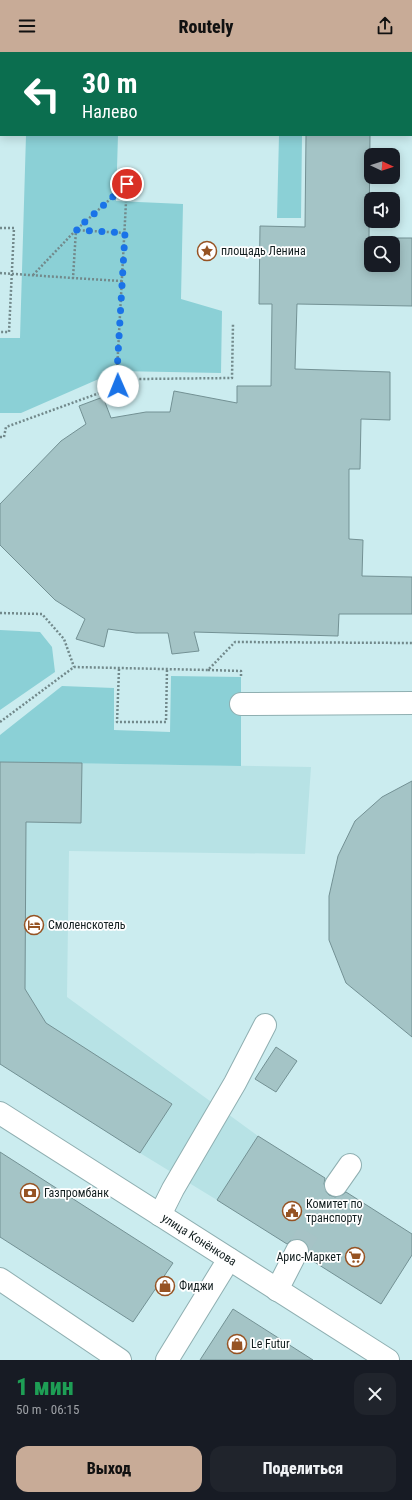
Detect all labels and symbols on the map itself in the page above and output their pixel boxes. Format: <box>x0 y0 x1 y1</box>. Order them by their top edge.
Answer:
north arrow <box>364 148 400 184</box>
pin <box>110 167 144 201</box>
place icon: площадь Ленина <box>196 240 218 262</box>
place label: площадь Ленина <box>221 244 306 258</box>
position arrow <box>97 365 139 407</box>
hotel icon: Смоленскотель <box>23 914 45 936</box>
place label: Смоленскотель <box>48 918 126 932</box>
bank icon: Газпромбанк <box>19 1182 41 1204</box>
place label: Газпромбанк <box>44 1186 109 1200</box>
place label: Комитет по транспорту <box>306 1197 363 1225</box>
public building icon: Комитет по транспорту <box>281 1200 303 1222</box>
street label: улица Конёнкова <box>159 1211 239 1269</box>
supermarket icon: Арис-Маркет <box>344 1246 366 1268</box>
place label: Арис-Маркет <box>276 1250 341 1264</box>
shop icon: Фиджи <box>154 1275 176 1297</box>
place label: Фиджи <box>179 1279 214 1293</box>
shop icon: Le Futur <box>226 1333 248 1355</box>
place label: Le Futur <box>251 1337 290 1351</box>

